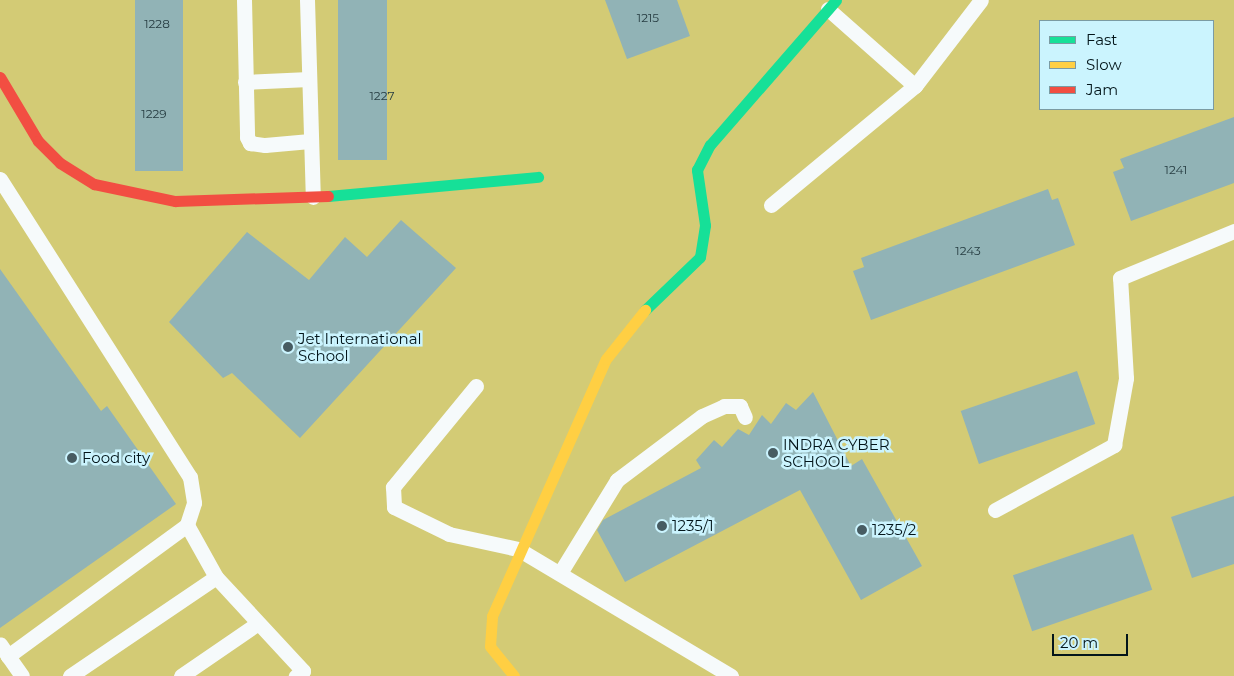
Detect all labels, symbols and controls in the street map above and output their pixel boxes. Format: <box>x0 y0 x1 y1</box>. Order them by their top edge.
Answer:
house number: 1215 <box>637 11 659 25</box>
house number: 1228 <box>144 17 170 31</box>
legend <box>1039 20 1214 110</box>
text: Fast <box>1086 30 1117 49</box>
text: Slow <box>1086 55 1122 74</box>
text: Jam <box>1086 80 1118 99</box>
house number: 1227 <box>369 89 395 103</box>
house number: 1229 <box>141 107 167 121</box>
house number: 1241 <box>1165 163 1187 177</box>
house number: 1243 <box>955 244 981 258</box>
place label: Jet International School <box>298 329 422 364</box>
marker: Jet International School <box>282 341 294 353</box>
place label: INDRA CYBER SCHOOL <box>783 435 890 470</box>
marker: INDRA CYBER SCHOOL <box>767 447 779 459</box>
place label: Food city <box>82 449 150 467</box>
marker: Food city <box>66 452 78 464</box>
place label: 1235/1 <box>672 517 714 535</box>
marker: 1235/1 <box>656 520 668 532</box>
place label: 1235/2 <box>872 521 916 539</box>
marker: 1235/2 <box>856 524 868 536</box>
scale bar <box>1054 624 1130 656</box>
text: 20 m <box>1060 633 1098 652</box>

